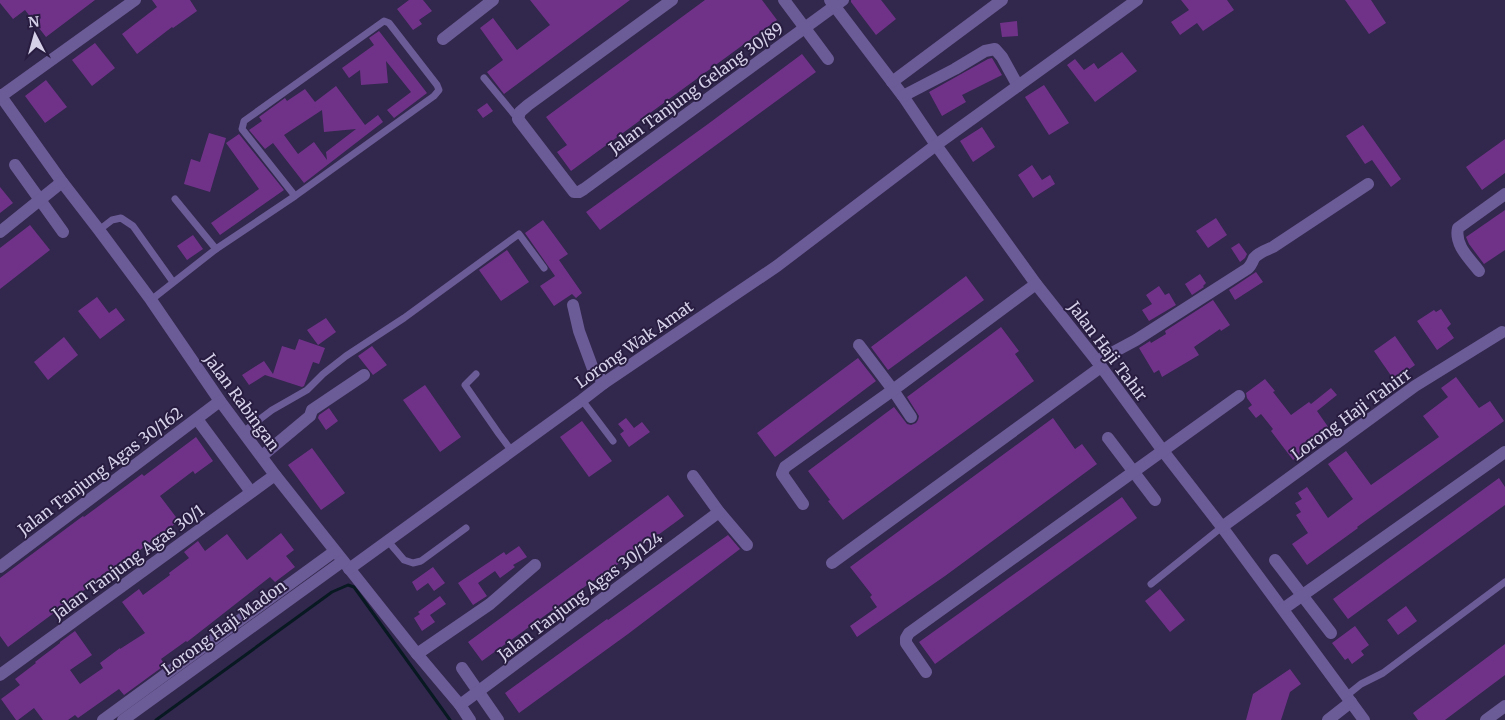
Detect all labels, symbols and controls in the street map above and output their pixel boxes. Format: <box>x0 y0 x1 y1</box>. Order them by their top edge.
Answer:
north arrow <box>10 10 60 60</box>
text: N <box>27 13 40 32</box>
street label: Jalan Tanjung Gelang 30/89 <box>604 18 787 159</box>
street label: Lorong Wak Amat <box>571 296 697 392</box>
street label: Jalan Haji Tahir <box>1064 297 1152 405</box>
street label: Jalan Rabingan <box>199 349 284 455</box>
street label: Lorong Haji Tahirr <box>1287 364 1415 464</box>
street label: Jalan Tanjung Agas 30/162 <box>13 403 186 540</box>
street label: Jalan Tanjung Agas 30/1 <box>47 500 208 624</box>
street label: Jalan Tanjung Agas 30/124 <box>493 527 667 665</box>
street label: Lorong Haji Madon <box>158 575 290 679</box>

